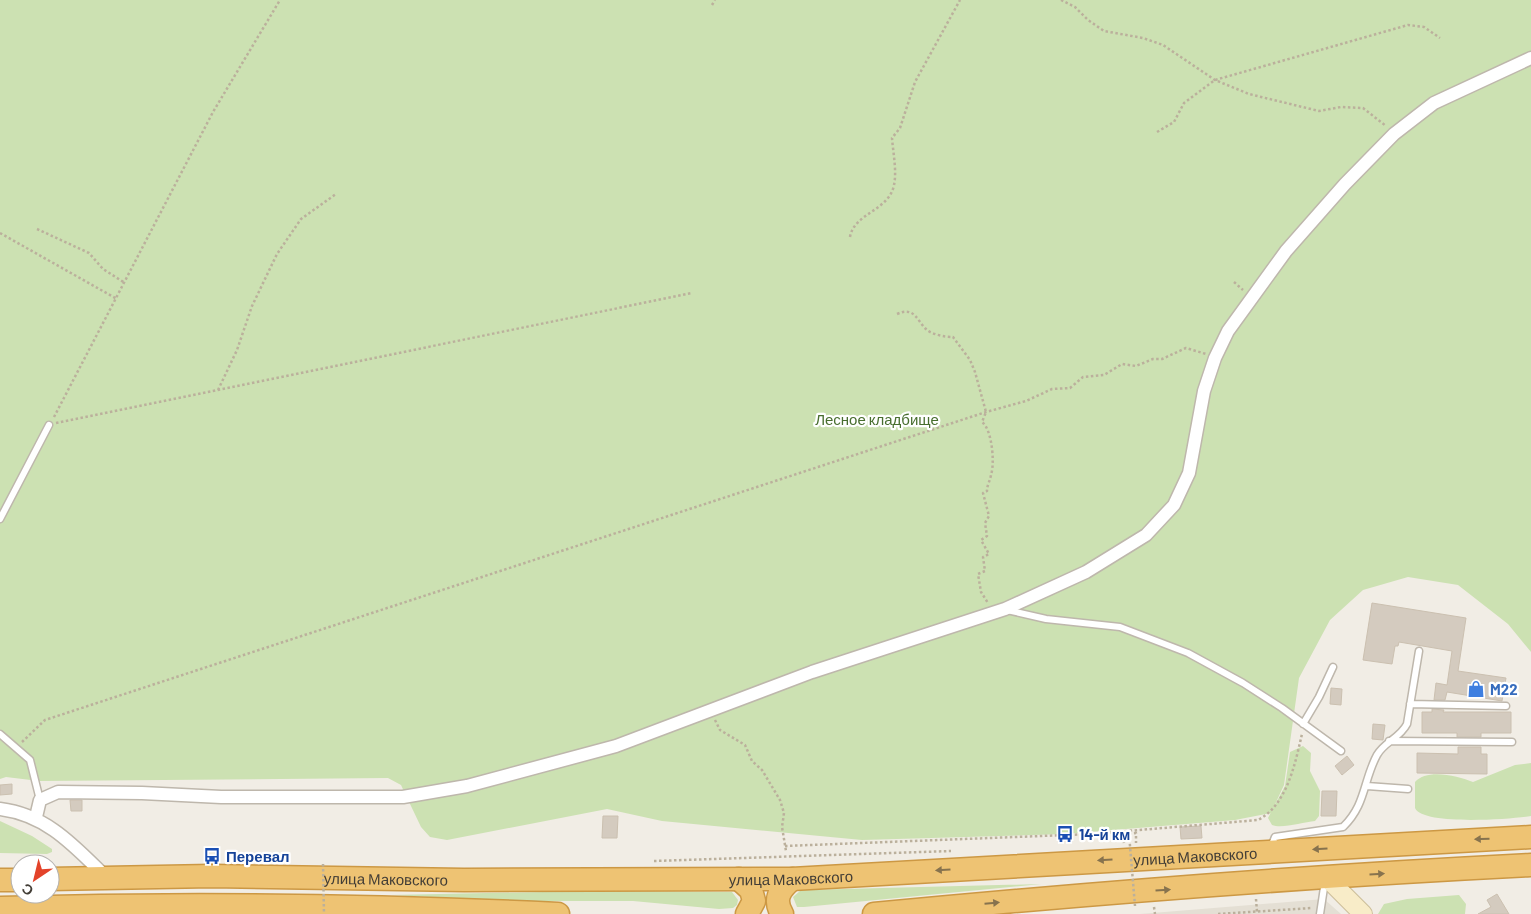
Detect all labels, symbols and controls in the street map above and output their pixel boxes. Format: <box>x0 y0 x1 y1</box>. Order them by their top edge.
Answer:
park label: Лесное кладбище <box>815 410 939 428</box>
shop icon: M22 <box>1466 679 1486 699</box>
place label: M22 <box>1490 680 1518 698</box>
bus stop icon: 14-й км <box>1055 824 1075 844</box>
place label: 14-й км <box>1079 825 1130 843</box>
one-way arrow <box>1474 835 1490 843</box>
street label: улица Маковского <box>1133 844 1258 869</box>
bus stop icon: Перевал <box>202 846 222 866</box>
one-way arrow <box>1312 846 1328 854</box>
place label: Перевал <box>226 847 290 865</box>
north arrow <box>10 854 60 904</box>
one-way arrow <box>1097 857 1113 865</box>
one-way arrow <box>935 866 951 874</box>
street label: улица Маковского <box>729 867 853 888</box>
street label: улица Маковского <box>324 869 448 889</box>
one-way arrow <box>1370 869 1386 877</box>
text: С <box>18 880 36 900</box>
one-way arrow <box>1155 885 1171 893</box>
one-way arrow <box>984 899 1000 907</box>

